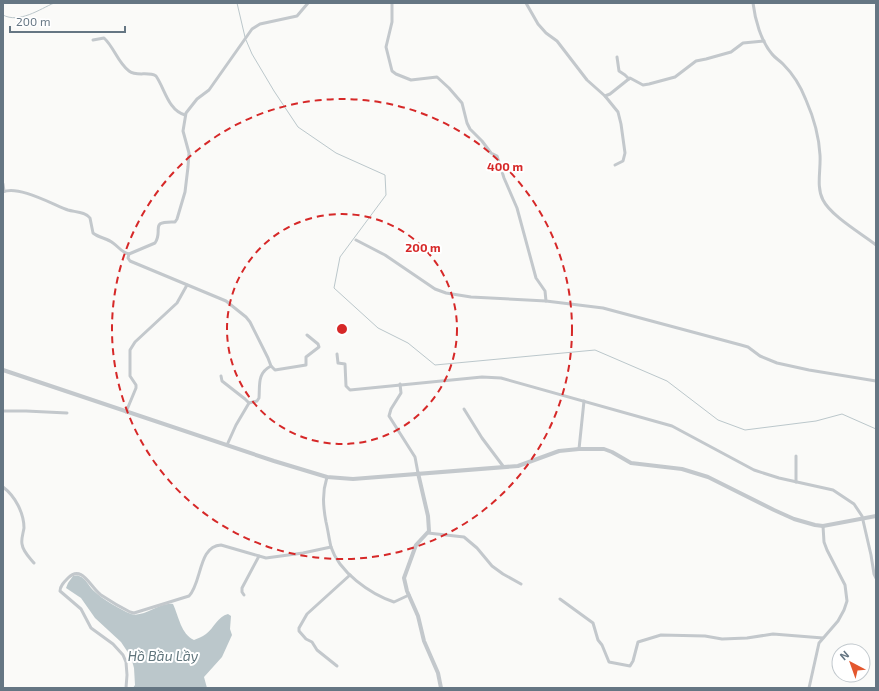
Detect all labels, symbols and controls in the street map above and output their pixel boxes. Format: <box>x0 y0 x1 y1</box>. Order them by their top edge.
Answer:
scale bar <box>10 8 125 34</box>
text: 200 m <box>16 14 50 28</box>
text: 400 m <box>487 159 523 173</box>
text: 200 m <box>405 240 441 254</box>
centre of rings <box>335 322 349 336</box>
north arrow <box>831 643 871 683</box>
water label: Hồ Bầu Lầy <box>128 647 199 664</box>
text: N <box>837 648 851 663</box>

